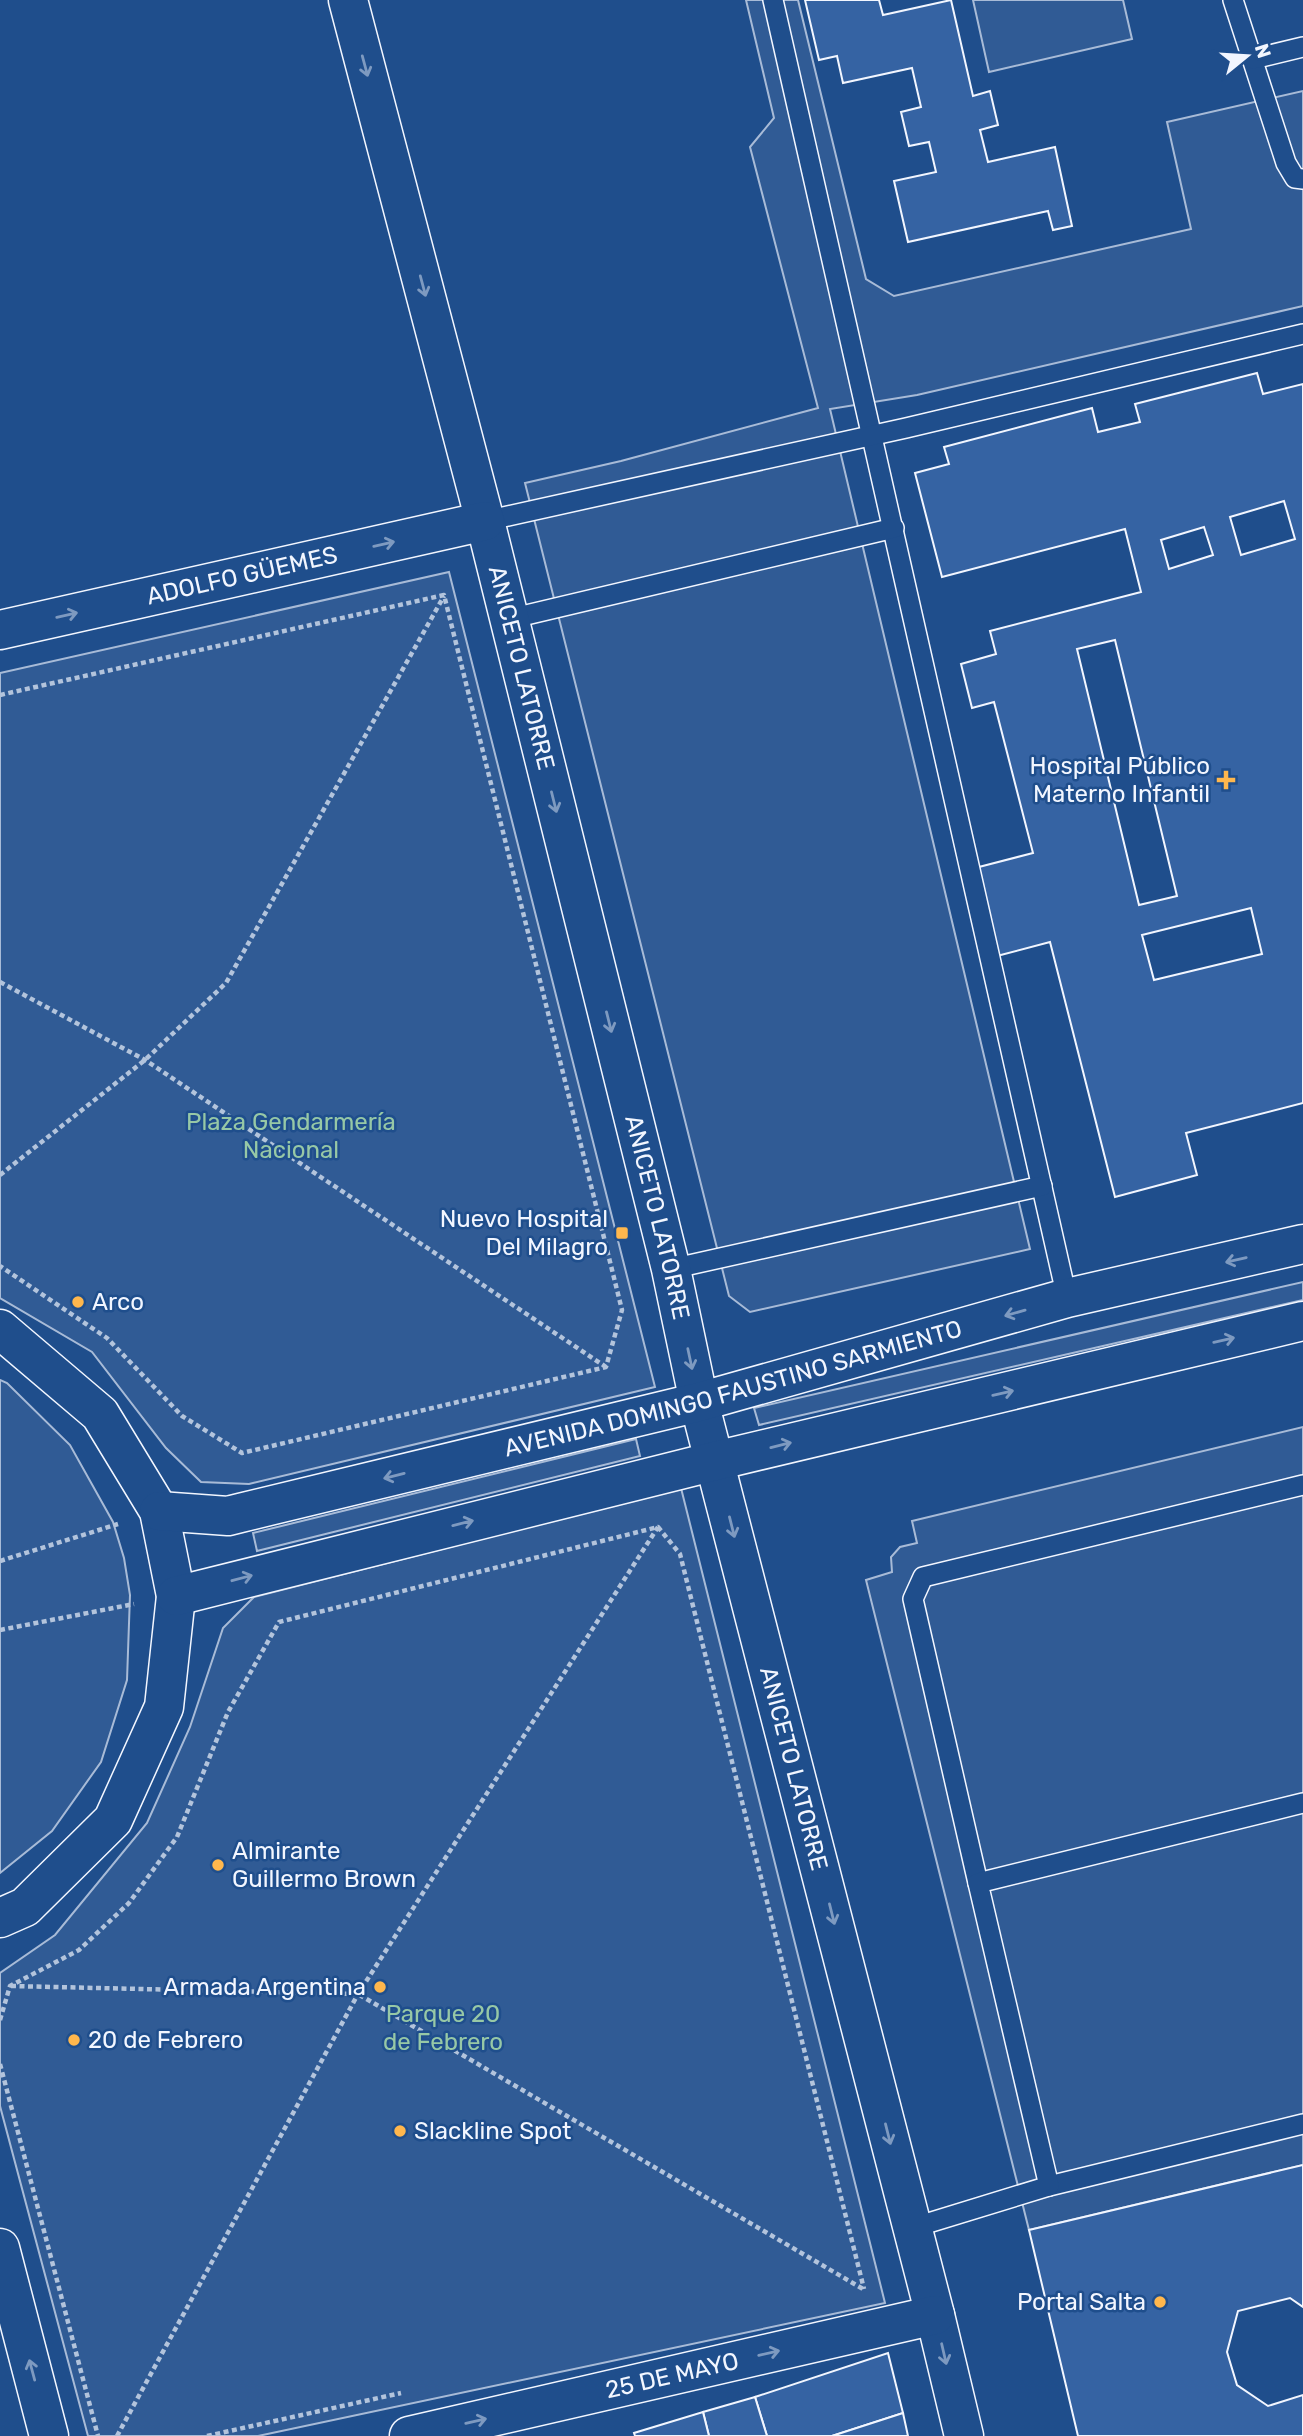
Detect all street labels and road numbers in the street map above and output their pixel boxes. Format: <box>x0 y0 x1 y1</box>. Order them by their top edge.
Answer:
street label: ADOLFO GÜEMES <box>144 541 340 611</box>
street label: ANICETO LATORRE <box>483 563 560 773</box>
street label: ANICETO LATORRE <box>619 1112 695 1322</box>
street label: AVENIDA DOMINGO FAUSTINO SARMIENTO <box>501 1314 965 1463</box>
street label: ANICETO LATORRE <box>754 1664 833 1873</box>
street label: 25 DE MAYO <box>603 2347 741 2404</box>

